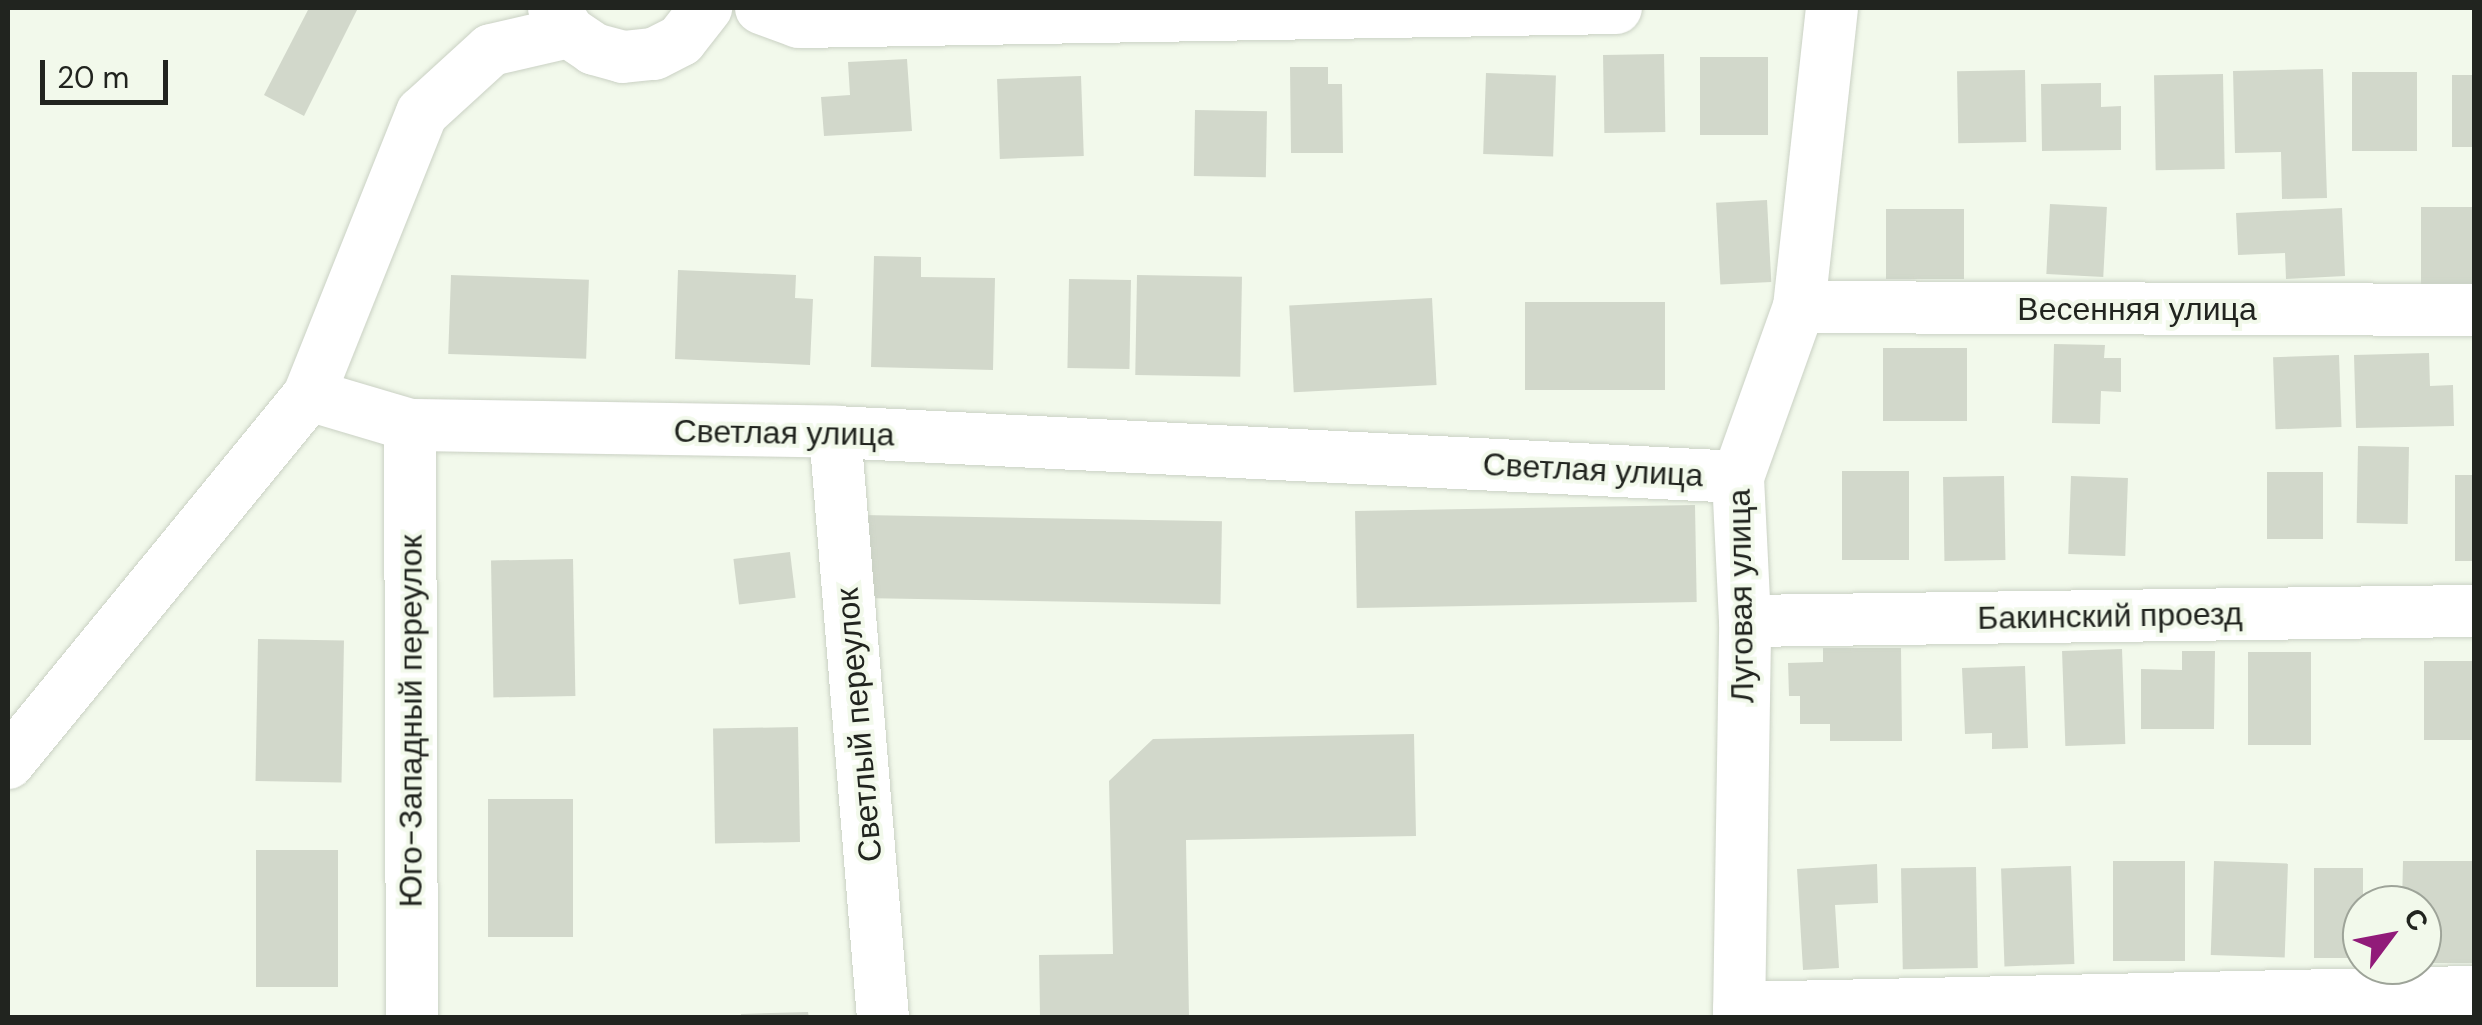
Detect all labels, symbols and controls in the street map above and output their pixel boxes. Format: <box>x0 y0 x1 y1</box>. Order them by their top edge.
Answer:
scale bar <box>45 40 172 102</box>
text: 20 m <box>57 58 129 97</box>
street label: Весенняя улица <box>2017 290 2257 328</box>
street label: Светлая улица <box>673 412 895 454</box>
street label: Светлая улица <box>1482 445 1704 495</box>
street label: Луговая улица <box>1720 488 1762 704</box>
street label: Юго-Западный переулок <box>392 535 430 907</box>
street label: Светлый переулок <box>828 586 890 864</box>
street label: Бакинский проезд <box>1977 594 2243 638</box>
north arrow <box>2342 885 2442 985</box>
text: С <box>2395 902 2437 938</box>

